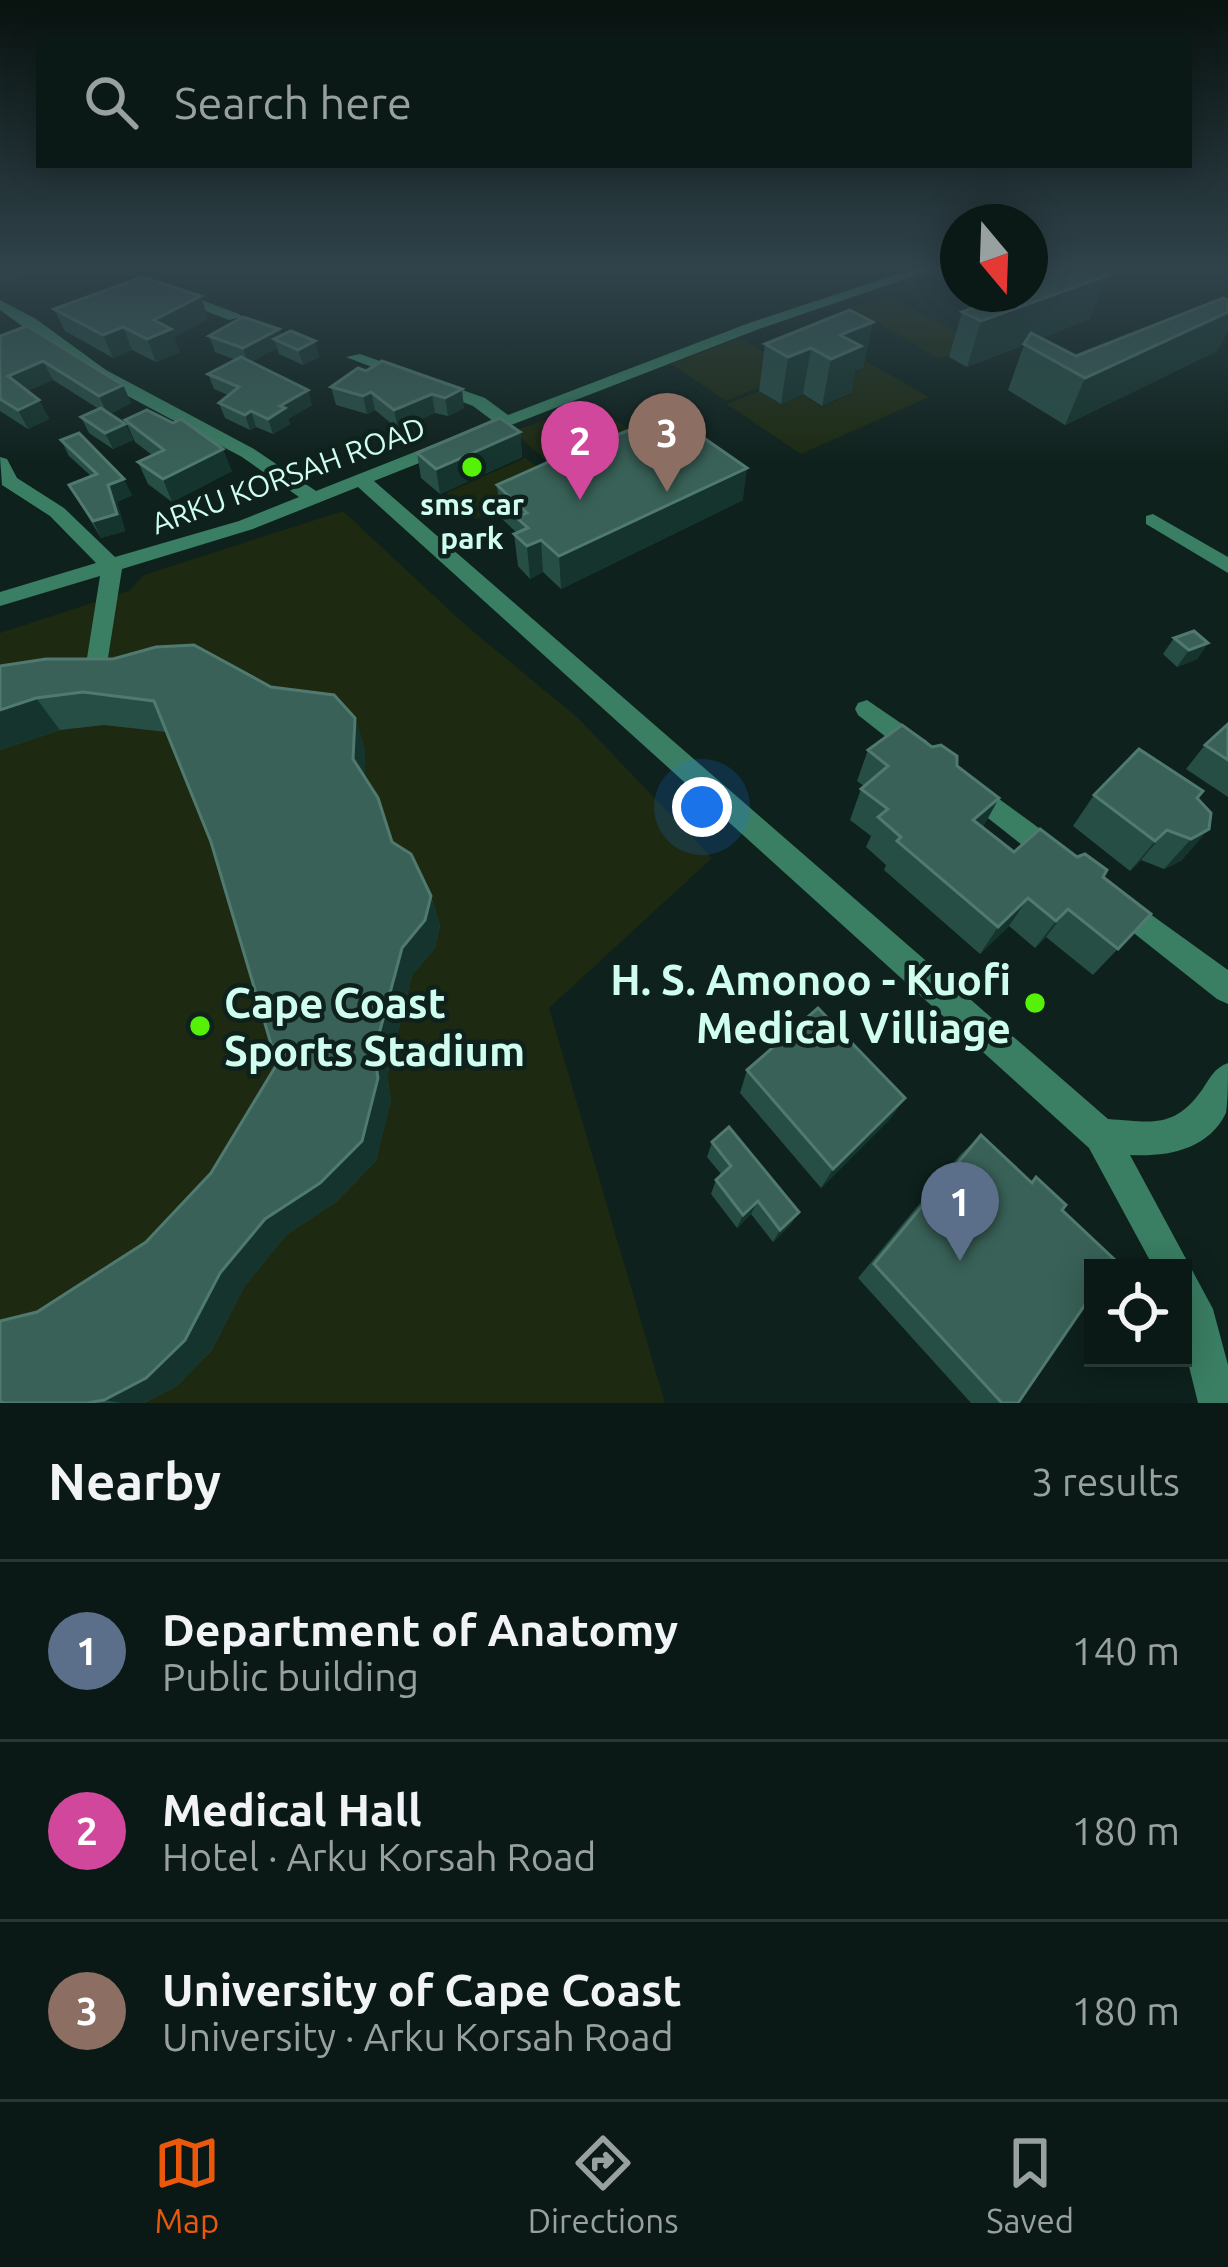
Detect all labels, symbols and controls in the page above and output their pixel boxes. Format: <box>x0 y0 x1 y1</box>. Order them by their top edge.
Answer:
search box <box>36 36 1192 168</box>
icon: search <box>78 69 144 135</box>
text: Search here <box>174 77 412 128</box>
north arrow <box>940 204 1048 312</box>
pin: 3 <box>628 393 706 492</box>
pin: 2 <box>541 401 619 500</box>
street label: ARKU KORSAH ROAD <box>147 410 429 540</box>
marker: sms car park <box>459 454 485 480</box>
place label: sms car park <box>420 487 525 555</box>
your location <box>672 777 732 837</box>
place label: H. S. Amonoo - Kuofi Medical Villiage <box>610 956 1011 1051</box>
place label: Cape Coast Sports Stadium <box>224 979 525 1074</box>
marker: H. S. Amonoo - Kuofi Medical Villiage <box>1022 990 1048 1016</box>
marker: Cape Coast Sports Stadium <box>187 1013 213 1039</box>
pin: 1 <box>921 1162 999 1261</box>
map controls <box>1084 1259 1192 1367</box>
button: locate <box>1084 1259 1192 1367</box>
text: Nearby <box>48 1452 221 1510</box>
text: 3 results <box>1031 1460 1180 1503</box>
text: Department of Anatomy <box>162 1604 678 1655</box>
text: 1 <box>76 1629 98 1672</box>
text: 140 m <box>1071 1629 1180 1672</box>
text: Public building <box>162 1655 419 1698</box>
text: Medical Hall <box>162 1784 422 1835</box>
text: 2 <box>76 1809 98 1852</box>
text: 180 m <box>1071 1809 1180 1852</box>
text: Hotel · Arku Korsah Road <box>162 1835 596 1878</box>
text: University of Cape Coast <box>162 1964 682 2015</box>
text: 3 <box>76 1989 98 2032</box>
text: 180 m <box>1071 1989 1180 2032</box>
text: University · Arku Korsah Road <box>162 2015 674 2058</box>
tab: Map <box>154 2130 220 2239</box>
tab: Directions <box>528 2130 678 2239</box>
tab: Saved <box>986 2130 1074 2239</box>

